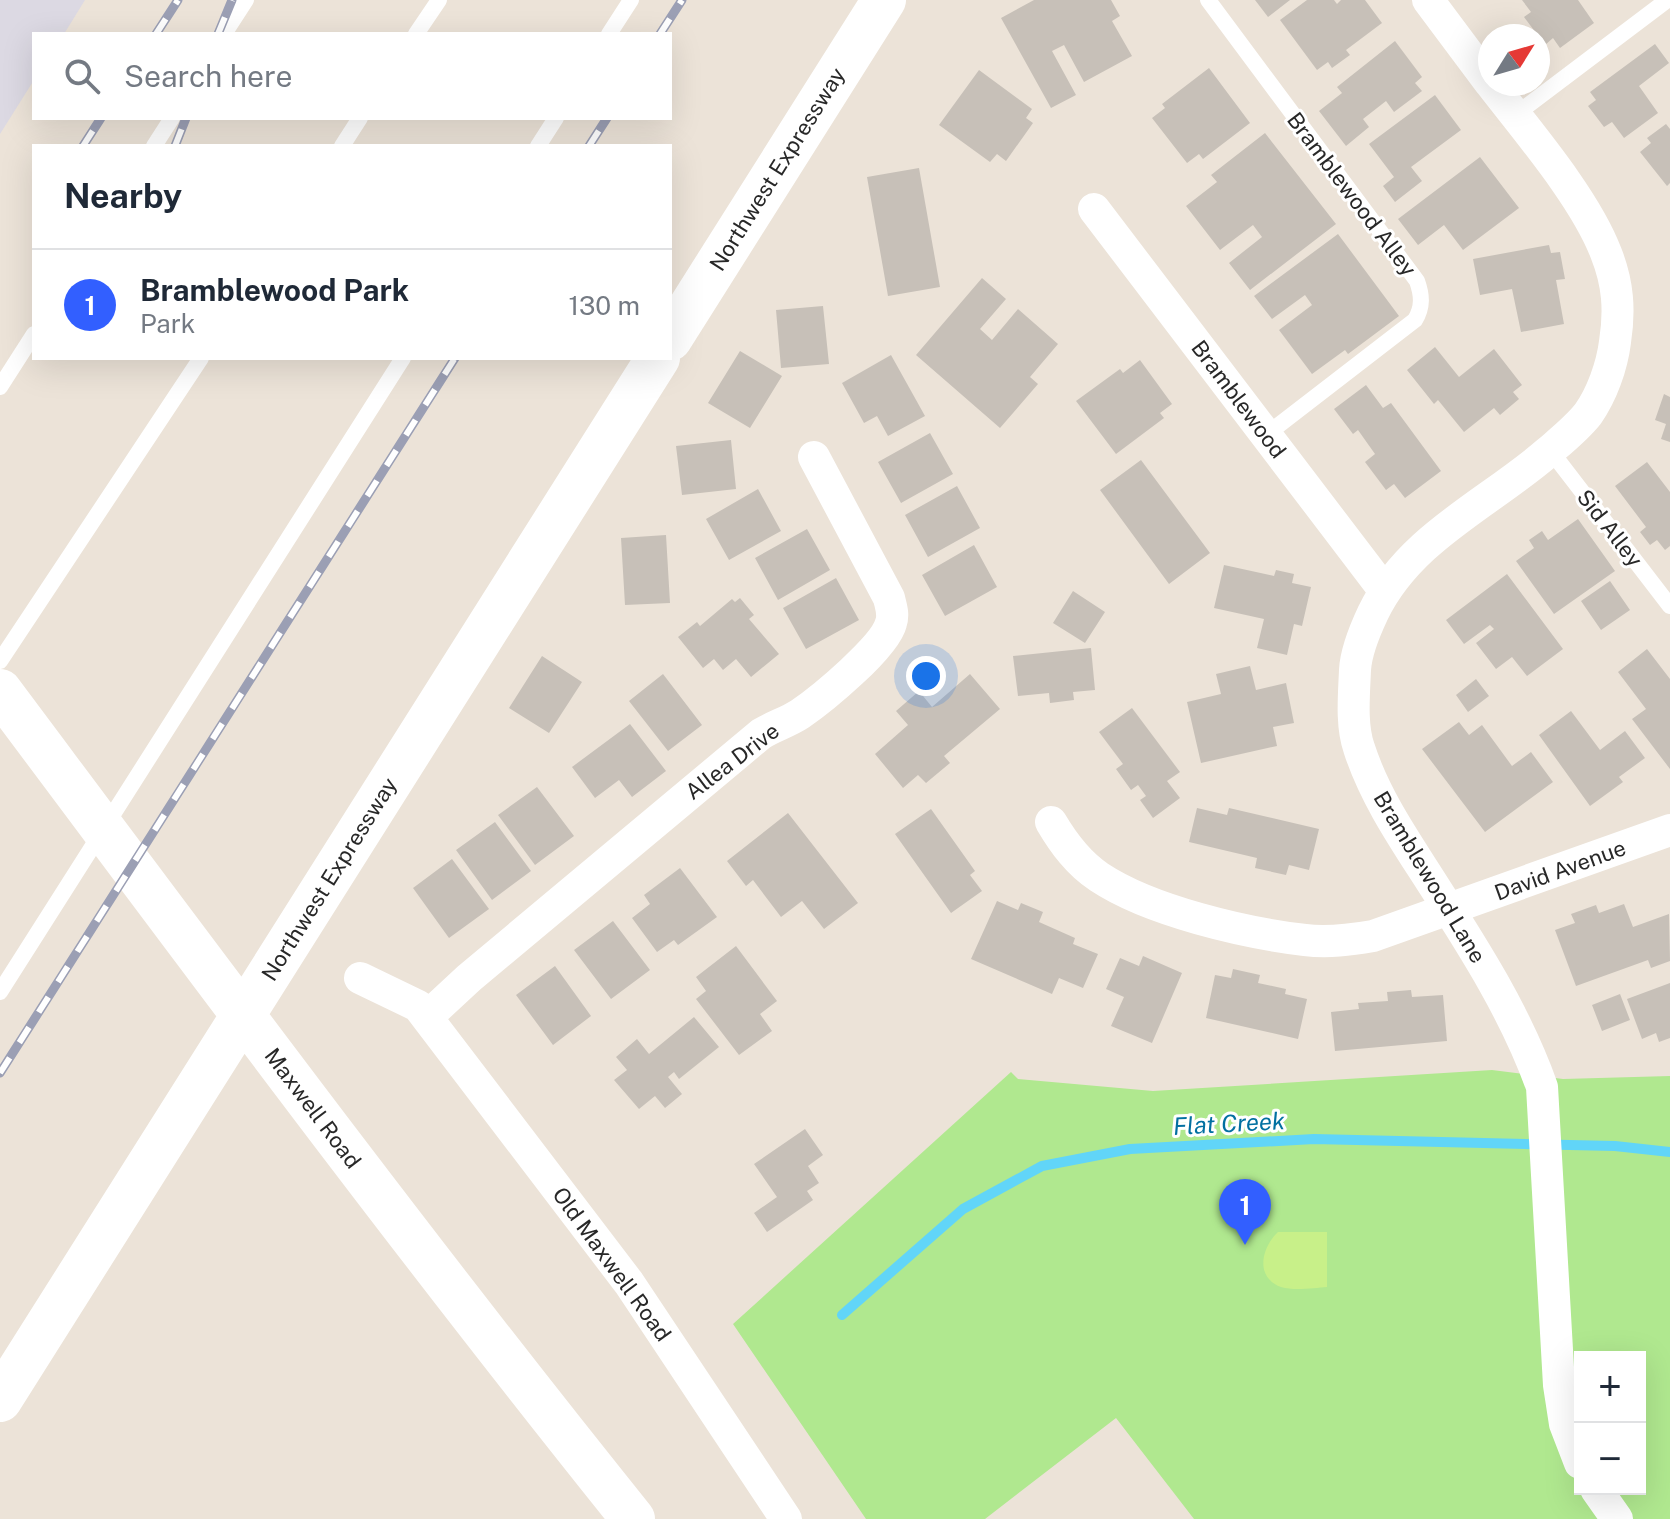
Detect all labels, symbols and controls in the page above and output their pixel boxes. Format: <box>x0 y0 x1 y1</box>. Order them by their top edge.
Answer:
north arrow <box>1478 24 1550 96</box>
search box <box>32 32 672 120</box>
icon: search <box>60 54 104 98</box>
text: Search here <box>124 58 292 94</box>
street label: Northwest Expressway <box>704 62 850 275</box>
street label: Bramblewood Alley <box>1282 107 1422 281</box>
text: Nearby <box>64 176 182 216</box>
text: Bramblewood Park <box>140 272 409 308</box>
text: 1 <box>84 290 96 321</box>
text: 130 m <box>568 290 640 321</box>
text: Park <box>140 308 195 339</box>
street label: Bramblewood <box>1186 335 1292 463</box>
street label: Sid Alley <box>1572 484 1648 572</box>
your location <box>906 656 946 696</box>
street label: Allea Drive <box>680 717 784 805</box>
street label: Northwest Expressway <box>256 772 402 985</box>
street label: Bramblewood Lane <box>1368 786 1492 968</box>
street label: David Avenue <box>1491 834 1629 906</box>
street label: Maxwell Road <box>259 1043 367 1173</box>
water label: Flat Creek <box>1172 1106 1286 1140</box>
pin: 1 <box>1219 1179 1271 1245</box>
street label: Old Maxwell Road <box>547 1182 677 1346</box>
map controls <box>1574 1351 1646 1495</box>
button: + <box>1574 1351 1646 1423</box>
button: − <box>1574 1423 1646 1495</box>

